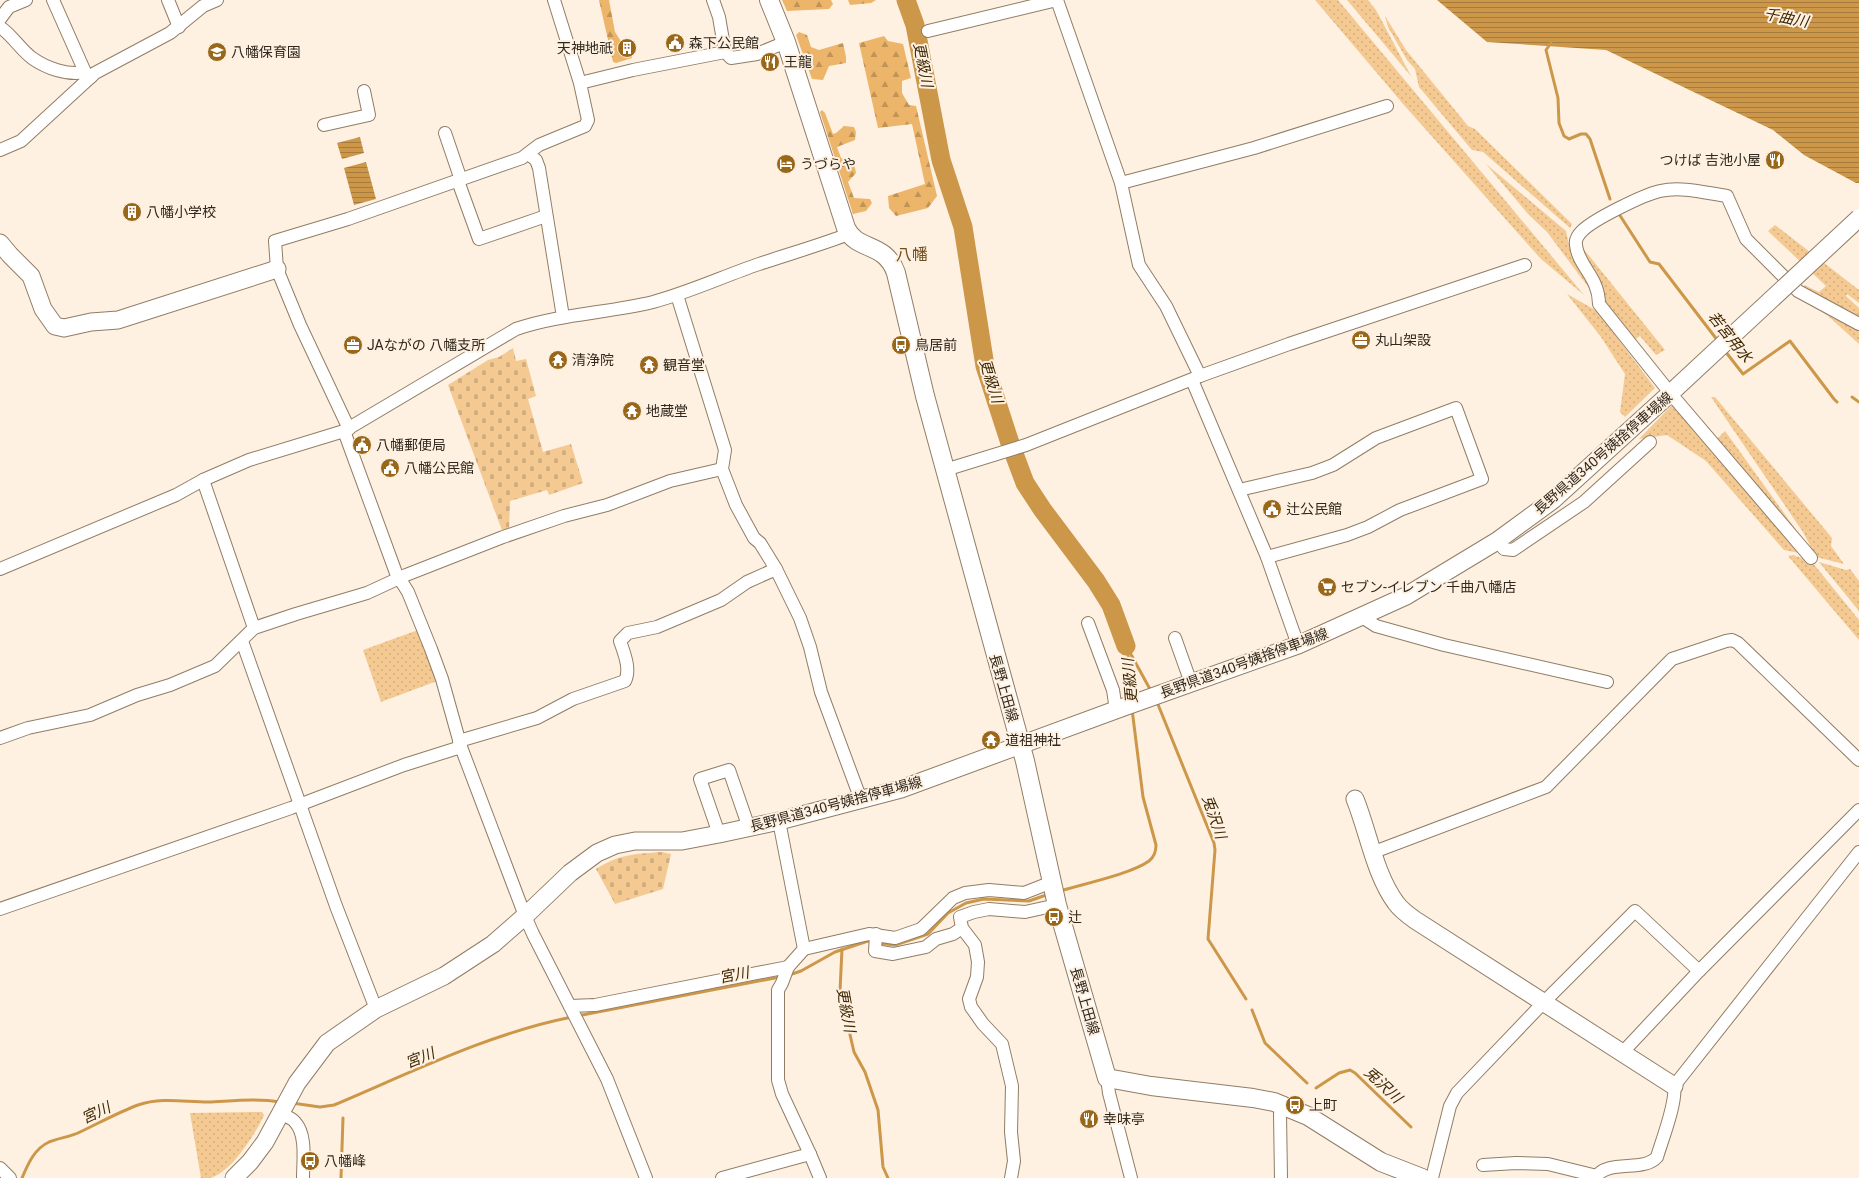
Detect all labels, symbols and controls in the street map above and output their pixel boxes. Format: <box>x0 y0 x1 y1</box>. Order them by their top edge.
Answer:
water label: 千曲川 <box>1762 5 1812 32</box>
public building icon: 森下公民館 <box>664 32 686 54</box>
place label: 森下公民館 <box>689 35 759 51</box>
building icon: 天神地祇 <box>616 37 638 59</box>
place label: 天神地祇 <box>557 40 613 56</box>
school or university icon: 八幡保育園 <box>206 41 228 63</box>
water label: 更級川 <box>910 41 937 91</box>
place label: 八幡保育園 <box>231 44 301 60</box>
restaurant icon: 王龍 <box>759 51 781 73</box>
place label: 王龍 <box>784 54 812 70</box>
restaurant icon: つけば 吉池小屋 <box>1764 149 1786 171</box>
place label: つけば 吉池小屋 <box>1660 152 1761 168</box>
hotel icon: うづらや <box>775 153 797 175</box>
place label: うづらや <box>800 156 856 172</box>
building icon: 八幡小学校 <box>121 201 143 223</box>
place label: 八幡小学校 <box>146 204 216 220</box>
district label: 八幡 <box>896 245 928 264</box>
water label: 若宮用水 <box>1704 308 1757 368</box>
office icon: 丸山架設 <box>1350 329 1372 351</box>
place label: 丸山架設 <box>1375 332 1431 348</box>
office icon: JAながの 八幡支所 <box>342 334 364 356</box>
bus stop icon: 鳥居前 <box>890 334 912 356</box>
place label: JAながの 八幡支所 <box>367 337 485 353</box>
place label: 鳥居前 <box>915 337 957 353</box>
temple icon: 清浄院 <box>547 349 569 371</box>
place label: 清浄院 <box>572 352 614 368</box>
temple icon: 観音堂 <box>638 354 660 376</box>
place label: 観音堂 <box>663 357 705 373</box>
water label: 更級川 <box>976 357 1007 407</box>
street label: 長野県道340号姨捨停車場線 <box>1531 389 1675 517</box>
temple icon: 地蔵堂 <box>621 400 643 422</box>
place label: 地蔵堂 <box>646 403 688 419</box>
public building icon: 八幡郵便局 <box>351 434 373 456</box>
place label: 八幡郵便局 <box>376 437 446 453</box>
public building icon: 八幡公民館 <box>379 457 401 479</box>
place label: 八幡公民館 <box>404 460 474 476</box>
public building icon: 辻公民館 <box>1261 498 1283 520</box>
place label: 辻公民館 <box>1286 501 1342 517</box>
supermarket icon: セブン-イレブン 千曲八幡店 <box>1316 576 1338 598</box>
place label: セブン-イレブン 千曲八幡店 <box>1341 579 1516 595</box>
street label: 長野県道340号姨捨停車場線 <box>1158 625 1330 701</box>
street label: 長野上田線 <box>987 652 1021 724</box>
water label: 更級川 <box>1119 656 1141 704</box>
temple icon: 道祖神社 <box>980 729 1002 751</box>
place label: 道祖神社 <box>1005 732 1061 748</box>
street label: 長野県道340号姨捨停車場線 <box>748 773 924 835</box>
water label: 兎沢川 <box>1198 793 1230 843</box>
bus stop icon: 辻 <box>1043 906 1065 928</box>
place label: 辻 <box>1068 909 1082 925</box>
water label: 宮川 <box>718 963 752 987</box>
street label: 長野上田線 <box>1068 965 1102 1037</box>
water label: 更級川 <box>833 986 859 1036</box>
water label: 宮川 <box>403 1043 439 1072</box>
water label: 兎沢川 <box>1360 1063 1407 1108</box>
bus stop icon: 上町 <box>1284 1094 1306 1116</box>
place label: 上町 <box>1309 1097 1337 1113</box>
water label: 宮川 <box>79 1098 115 1127</box>
restaurant icon: 幸味亭 <box>1078 1108 1100 1130</box>
place label: 幸味亭 <box>1103 1111 1145 1127</box>
bus stop icon: 八幡峰 <box>299 1150 321 1172</box>
place label: 八幡峰 <box>324 1153 366 1169</box>

